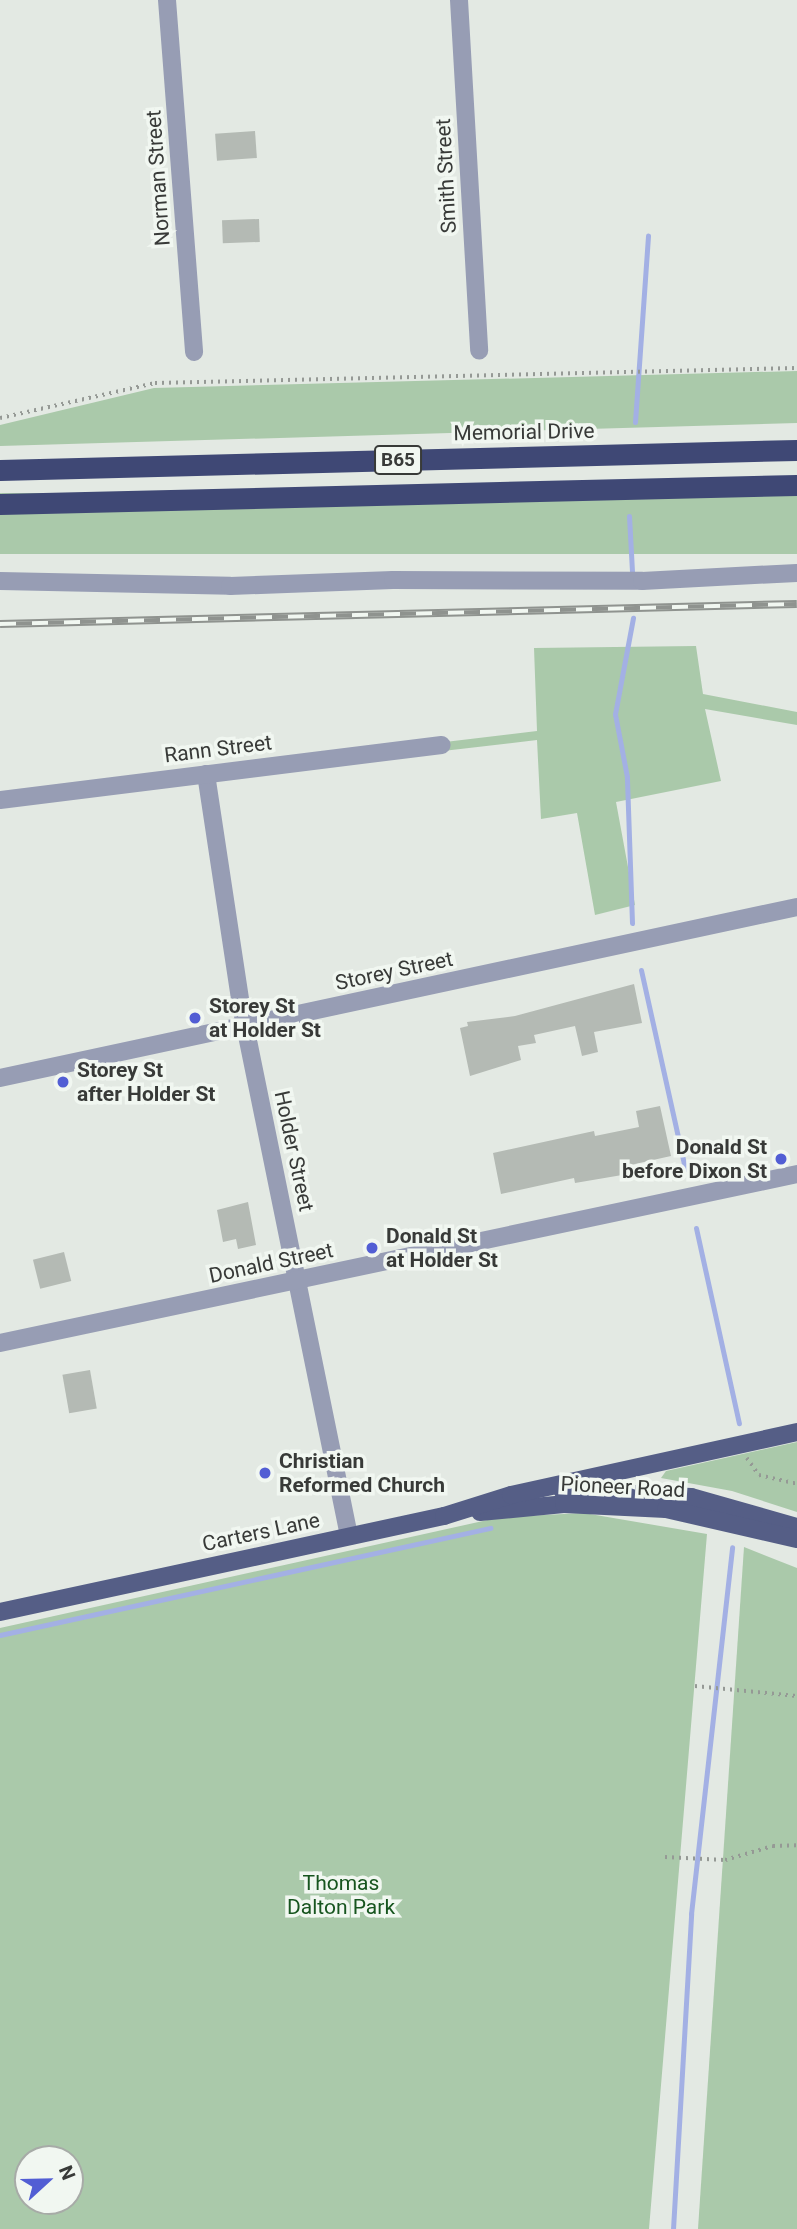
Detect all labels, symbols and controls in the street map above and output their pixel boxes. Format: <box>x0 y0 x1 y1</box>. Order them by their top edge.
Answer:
street label: Norman Street <box>141 109 175 247</box>
street label: Smith Street <box>430 118 462 234</box>
street label: Memorial Drive <box>453 418 595 446</box>
road number: B65 <box>374 444 422 475</box>
street label: Rann Street <box>163 730 273 768</box>
street label: Storey Street <box>333 946 455 996</box>
place label: Storey St at Holder St <box>209 993 321 1043</box>
marker: Storey St at Holder St <box>187 1010 203 1026</box>
place label: Storey St after Holder St <box>77 1057 215 1107</box>
marker: Storey St after Holder St <box>55 1074 71 1090</box>
street label: Holder Street <box>269 1088 319 1214</box>
place label: Donald St before Dixon St <box>622 1134 767 1184</box>
marker: Donald St before Dixon St <box>773 1151 789 1167</box>
place label: Donald St at Holder St <box>386 1223 498 1273</box>
street label: Donald Street <box>207 1238 335 1288</box>
marker: Donald St at Holder St <box>364 1240 380 1256</box>
place label: Christian Reformed Church <box>279 1448 445 1498</box>
marker: Christian Reformed Church <box>257 1465 273 1481</box>
street label: Pioneer Road <box>560 1471 686 1503</box>
street label: Carters Lane <box>200 1507 322 1557</box>
park label: Thomas Dalton Park <box>287 1870 395 1920</box>
north arrow <box>14 2145 84 2215</box>
text: N <box>54 2162 80 2183</box>

